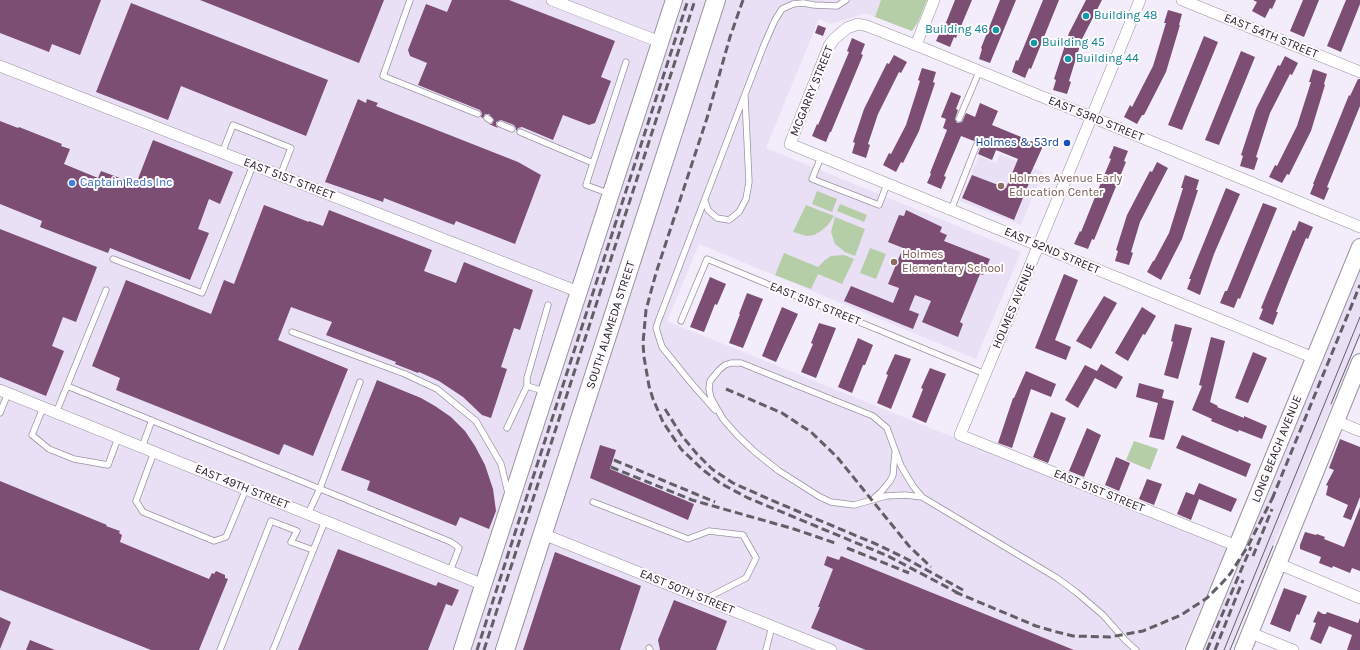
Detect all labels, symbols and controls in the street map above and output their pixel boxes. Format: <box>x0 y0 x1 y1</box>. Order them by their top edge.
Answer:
place label: Building 48 <box>1094 9 1157 23</box>
marker: Building 48 <box>1081 11 1091 21</box>
street label: EAST 54TH STREET <box>1222 11 1320 61</box>
place label: Building 46 <box>925 23 988 37</box>
marker: Building 46 <box>991 25 1001 35</box>
place label: Building 45 <box>1042 36 1105 50</box>
marker: Building 45 <box>1029 38 1039 48</box>
street label: MCGARRY STREET <box>787 44 837 138</box>
place label: Building 44 <box>1076 52 1139 66</box>
marker: Building 44 <box>1063 54 1073 64</box>
street label: EAST 53RD STREET <box>1046 93 1146 145</box>
place label: Holmes & 53rd <box>975 136 1059 150</box>
marker: Holmes & 53rd <box>1062 138 1072 148</box>
street label: EAST 51ST STREET <box>241 155 337 203</box>
place label: Holmes Avenue Early Education Center <box>1009 172 1122 200</box>
place label: Captain Reds Inc <box>80 176 172 190</box>
marker: Captain Reds Inc <box>67 178 77 188</box>
marker: Holmes Avenue Early Education Center <box>996 181 1006 191</box>
street label: EAST 52ND STREET <box>1002 224 1102 278</box>
place label: Holmes Elementary School <box>902 248 1004 276</box>
marker: Holmes Elementary School <box>889 257 899 267</box>
street label: SOUTH ALAMEDA STREET <box>583 259 639 391</box>
street label: HOLMES AVENUE <box>990 261 1038 351</box>
street label: EAST 51ST STREET <box>767 279 863 329</box>
street label: LONG BEACH AVENUE <box>1249 393 1305 505</box>
street label: EAST 49TH STREET <box>193 462 291 512</box>
street label: EAST 51ST STREET <box>1051 466 1147 516</box>
street label: EAST 50TH STREET <box>638 566 736 618</box>

